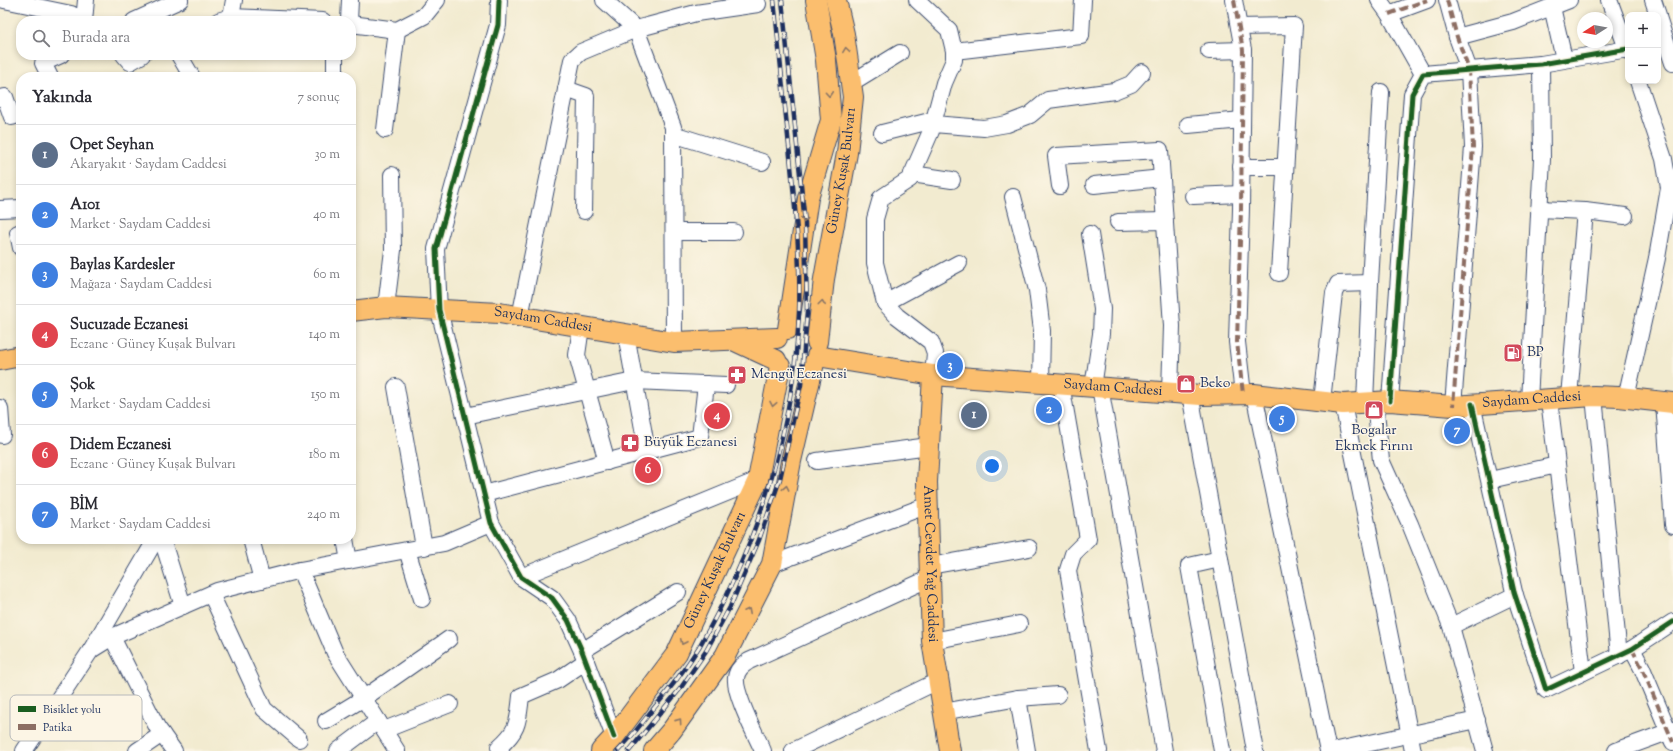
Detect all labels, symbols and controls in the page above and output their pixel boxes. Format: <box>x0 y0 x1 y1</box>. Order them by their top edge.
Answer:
north arrow <box>1577 12 1613 48</box>
map controls <box>1625 12 1661 84</box>
button: + <box>1625 12 1661 48</box>
search box <box>16 16 356 60</box>
icon: search <box>30 27 52 49</box>
text: Burada ara <box>62 28 130 49</box>
one-way arrow <box>842 47 851 53</box>
button: − <box>1625 48 1661 84</box>
text: Yakında <box>32 86 92 110</box>
text: 7 sonuç <box>298 89 340 107</box>
one-way arrow <box>824 91 833 97</box>
street label: Güney Kuşak Bulvarı <box>822 107 862 236</box>
text: Opet Seyhan <box>70 135 154 156</box>
text: 1 <box>43 146 47 164</box>
text: 30 m <box>314 146 340 164</box>
text: Akaryakıt · Saydam Caddesi <box>70 156 227 174</box>
text: A101 <box>70 195 100 216</box>
text: 2 <box>42 206 48 224</box>
text: 40 m <box>313 206 340 224</box>
text: Market · Saydam Caddesi <box>70 216 211 234</box>
one-way arrow <box>800 217 809 223</box>
text: Baylas Kardesler <box>70 255 175 276</box>
text: 3 <box>42 266 48 284</box>
text: 60 m <box>313 266 340 284</box>
text: Mağaza · Saydam Caddesi <box>70 276 212 294</box>
one-way arrow <box>817 300 826 306</box>
street label: Saydam Caddesi <box>493 303 594 338</box>
text: Sucuzade Eczanesi <box>70 315 188 336</box>
text: 4 <box>42 326 48 344</box>
text: 140 m <box>309 326 340 344</box>
text: Eczane · Güney Kuşak Bulvarı <box>70 336 236 354</box>
fuel station icon: BP <box>1502 342 1524 364</box>
place label: BP <box>1527 343 1544 363</box>
pin: 3 <box>937 351 963 381</box>
pharmacy icon: Mengü Eczanesi <box>726 364 748 386</box>
place label: Mengü Eczanesi <box>751 365 847 385</box>
shop icon: Beko <box>1175 373 1197 395</box>
place label: Beko <box>1200 374 1231 394</box>
text: Şok <box>70 375 95 396</box>
street label: Saydam Caddesi <box>1063 375 1163 402</box>
text: 5 <box>43 386 47 404</box>
text: 150 m <box>311 386 340 404</box>
street label: Saydam Caddesi <box>1481 387 1582 414</box>
pin: 2 <box>1036 395 1062 425</box>
text: Market · Saydam Caddesi <box>70 396 211 414</box>
shop icon: Bogalar Ekmek Fırını <box>1363 399 1385 421</box>
pin: 1 <box>961 400 987 430</box>
pin: 4 <box>704 401 730 431</box>
one-way arrow <box>769 401 777 407</box>
pin: 5 <box>1269 404 1295 434</box>
pin: 7 <box>1444 416 1470 446</box>
place label: Bogalar Ekmek Fırını <box>1335 421 1413 457</box>
pharmacy icon: Büyük Eczanesi <box>619 432 641 454</box>
place label: Büyük Eczanesi <box>644 433 737 453</box>
text: Didem Eczanesi <box>70 435 171 456</box>
text: 6 <box>42 446 48 464</box>
text: 180 m <box>309 446 340 464</box>
pin: 6 <box>635 455 661 485</box>
text: Eczane · Güney Kuşak Bulvarı <box>70 456 236 474</box>
your location <box>982 456 1002 476</box>
one-way arrow <box>781 485 790 492</box>
street label: Amet Cevdet Yağ Caddesi <box>917 485 942 643</box>
text: BİM <box>70 495 98 516</box>
text: 7 <box>42 506 48 524</box>
text: 240 m <box>307 506 340 524</box>
street label: Güney Kuşak Bulvarı <box>679 509 752 633</box>
text: Market · Saydam Caddesi <box>70 516 211 534</box>
one-way arrow <box>743 608 750 616</box>
one-way arrow <box>680 638 688 646</box>
legend <box>10 695 142 741</box>
text: Bisiklet yolu <box>43 702 102 718</box>
one-way arrow <box>674 719 681 726</box>
text: Patika <box>43 720 72 736</box>

